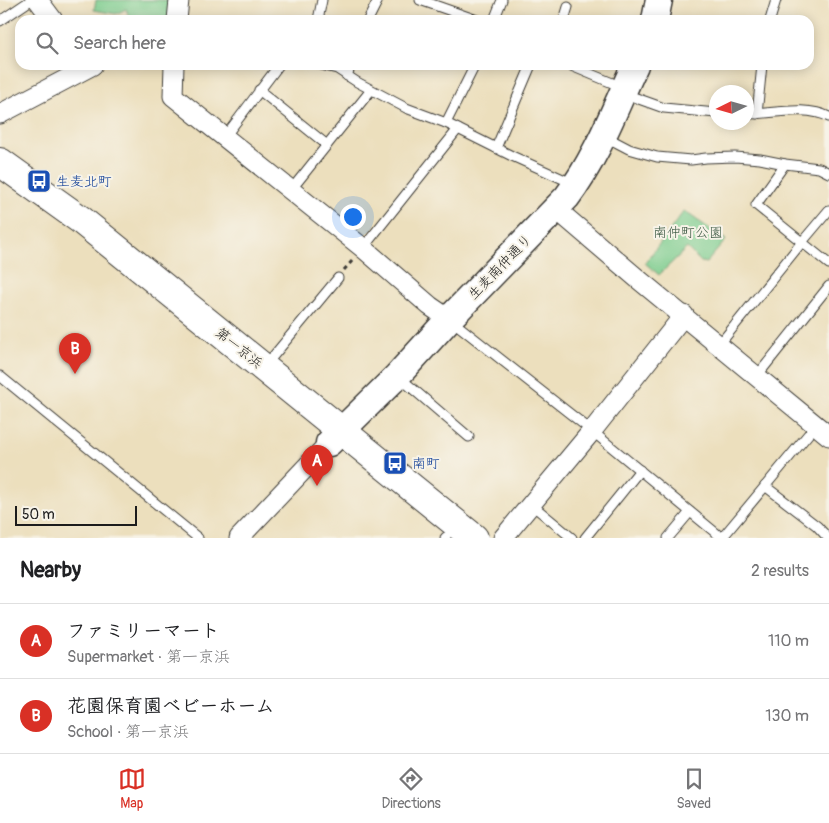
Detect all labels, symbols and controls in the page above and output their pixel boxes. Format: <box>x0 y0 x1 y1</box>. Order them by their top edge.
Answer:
search box <box>15 15 814 70</box>
icon: search <box>33 29 61 57</box>
text: Search here <box>73 31 166 55</box>
north arrow <box>709 85 754 130</box>
bus stop icon: 生麦北町 <box>26 168 52 194</box>
place label: 生麦北町 <box>56 173 112 190</box>
your location <box>340 204 366 230</box>
park label: 南仲町公園 <box>653 224 723 241</box>
street label: 生麦南仲通り <box>465 231 535 303</box>
street label: 第一京浜 <box>212 324 266 372</box>
pin: B <box>59 333 91 374</box>
pin: A <box>301 445 333 486</box>
bus stop icon: 南町 <box>382 450 408 476</box>
place label: 南町 <box>412 455 440 472</box>
scale bar <box>15 503 138 526</box>
text: 50 m <box>22 506 55 523</box>
text: Nearby <box>20 557 81 584</box>
text: 2 results <box>751 561 809 581</box>
text: ファミリーマート <box>67 619 220 643</box>
text: A <box>31 631 41 651</box>
text: 110 m <box>768 631 809 651</box>
text: Supermarket · 第一京浜 <box>67 647 230 667</box>
text: 花園保育園ベビーホーム <box>67 694 274 718</box>
text: B <box>31 706 41 726</box>
text: 130 m <box>765 706 809 726</box>
text: School · 第一京浜 <box>67 722 189 742</box>
tab: Map <box>118 765 146 812</box>
tab: Directions <box>381 765 441 812</box>
tab: Saved <box>676 765 711 812</box>

